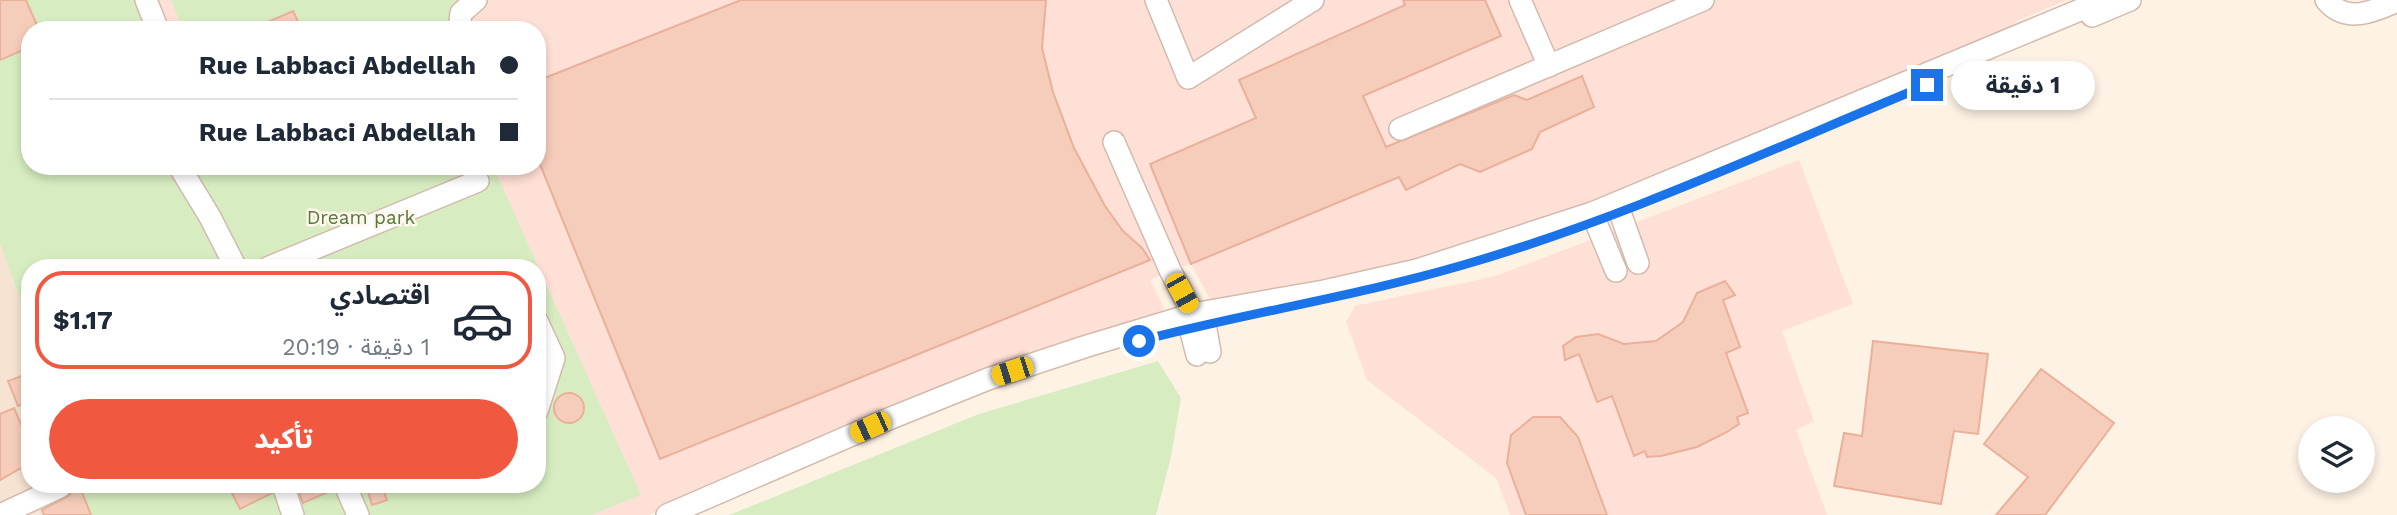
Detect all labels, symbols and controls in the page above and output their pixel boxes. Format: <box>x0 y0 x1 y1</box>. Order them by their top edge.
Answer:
text: Rue Labbaci Abdellah <box>199 50 476 80</box>
callout: 1 دقيقة <box>1952 60 2095 110</box>
route end <box>1911 69 1943 101</box>
text: 1 دقيقة <box>1986 72 2060 99</box>
text: Rue Labbaci Abdellah <box>199 117 476 147</box>
park label: Dream park <box>307 206 415 229</box>
car <box>1163 270 1202 316</box>
text: اقتصادي <box>330 280 430 310</box>
icon: car <box>451 289 514 352</box>
text: $1.17 <box>53 305 113 335</box>
route start <box>1123 325 1155 357</box>
text: 1 دقيقة · 20:19 <box>282 334 430 361</box>
car <box>989 355 1036 387</box>
button: تأكيد <box>49 399 518 479</box>
car <box>847 409 894 445</box>
map controls <box>2298 416 2375 493</box>
button: layers <box>2298 416 2375 493</box>

